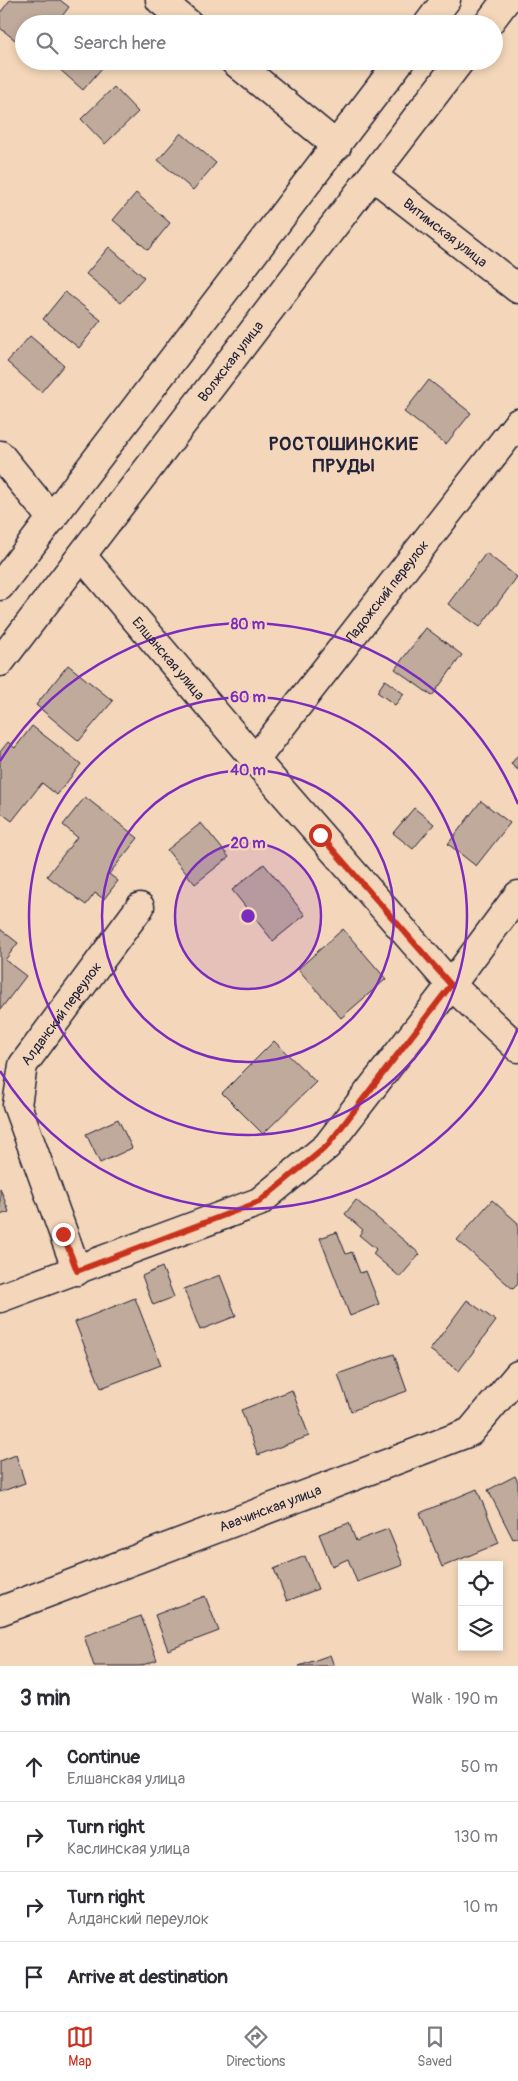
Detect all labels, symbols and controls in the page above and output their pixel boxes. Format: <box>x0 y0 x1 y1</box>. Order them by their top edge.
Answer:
search box <box>15 15 503 70</box>
icon: search <box>33 29 61 57</box>
text: Search here <box>73 31 166 55</box>
street label: Витимская улица <box>400 195 491 271</box>
street label: Волжская улица <box>194 318 267 405</box>
district label: РОСТОШИНСКИЕ ПРУДЫ <box>269 432 419 478</box>
street label: Ладожский переулок <box>341 537 432 647</box>
street label: Елшанская улица <box>128 614 208 703</box>
text: 80 m <box>231 615 265 634</box>
text: 60 m <box>230 688 266 707</box>
text: 40 m <box>230 761 266 780</box>
route start <box>309 824 332 847</box>
text: 20 m <box>230 834 266 853</box>
centre of rings <box>239 907 257 925</box>
street label: Алданский переулок <box>18 959 105 1069</box>
route end <box>52 1223 75 1246</box>
street label: Авачинская улица <box>217 1481 324 1536</box>
map controls <box>458 1561 503 1651</box>
button: locate <box>458 1561 503 1606</box>
button: layers <box>458 1606 503 1651</box>
text: 3 min <box>20 1685 70 1712</box>
text: Walk · 190 m <box>411 1689 498 1709</box>
text: Continue <box>67 1745 140 1769</box>
icon: ahead <box>20 1753 48 1781</box>
text: 50 m <box>461 1757 498 1777</box>
text: Елшанская улица <box>67 1769 185 1789</box>
text: Turn right <box>67 1815 145 1839</box>
icon: right <box>20 1823 48 1851</box>
text: 130 m <box>454 1827 498 1847</box>
text: Каслинская улица <box>67 1839 190 1859</box>
text: Turn right <box>67 1885 145 1909</box>
icon: right <box>20 1893 48 1921</box>
text: 10 m <box>463 1897 498 1917</box>
text: Алданский переулок <box>67 1909 209 1929</box>
icon: arrive <box>20 1963 48 1991</box>
text: Arrive at destination <box>67 1965 228 1989</box>
tab: Map <box>66 2023 94 2070</box>
tab: Directions <box>226 2023 285 2070</box>
tab: Saved <box>417 2023 452 2070</box>

